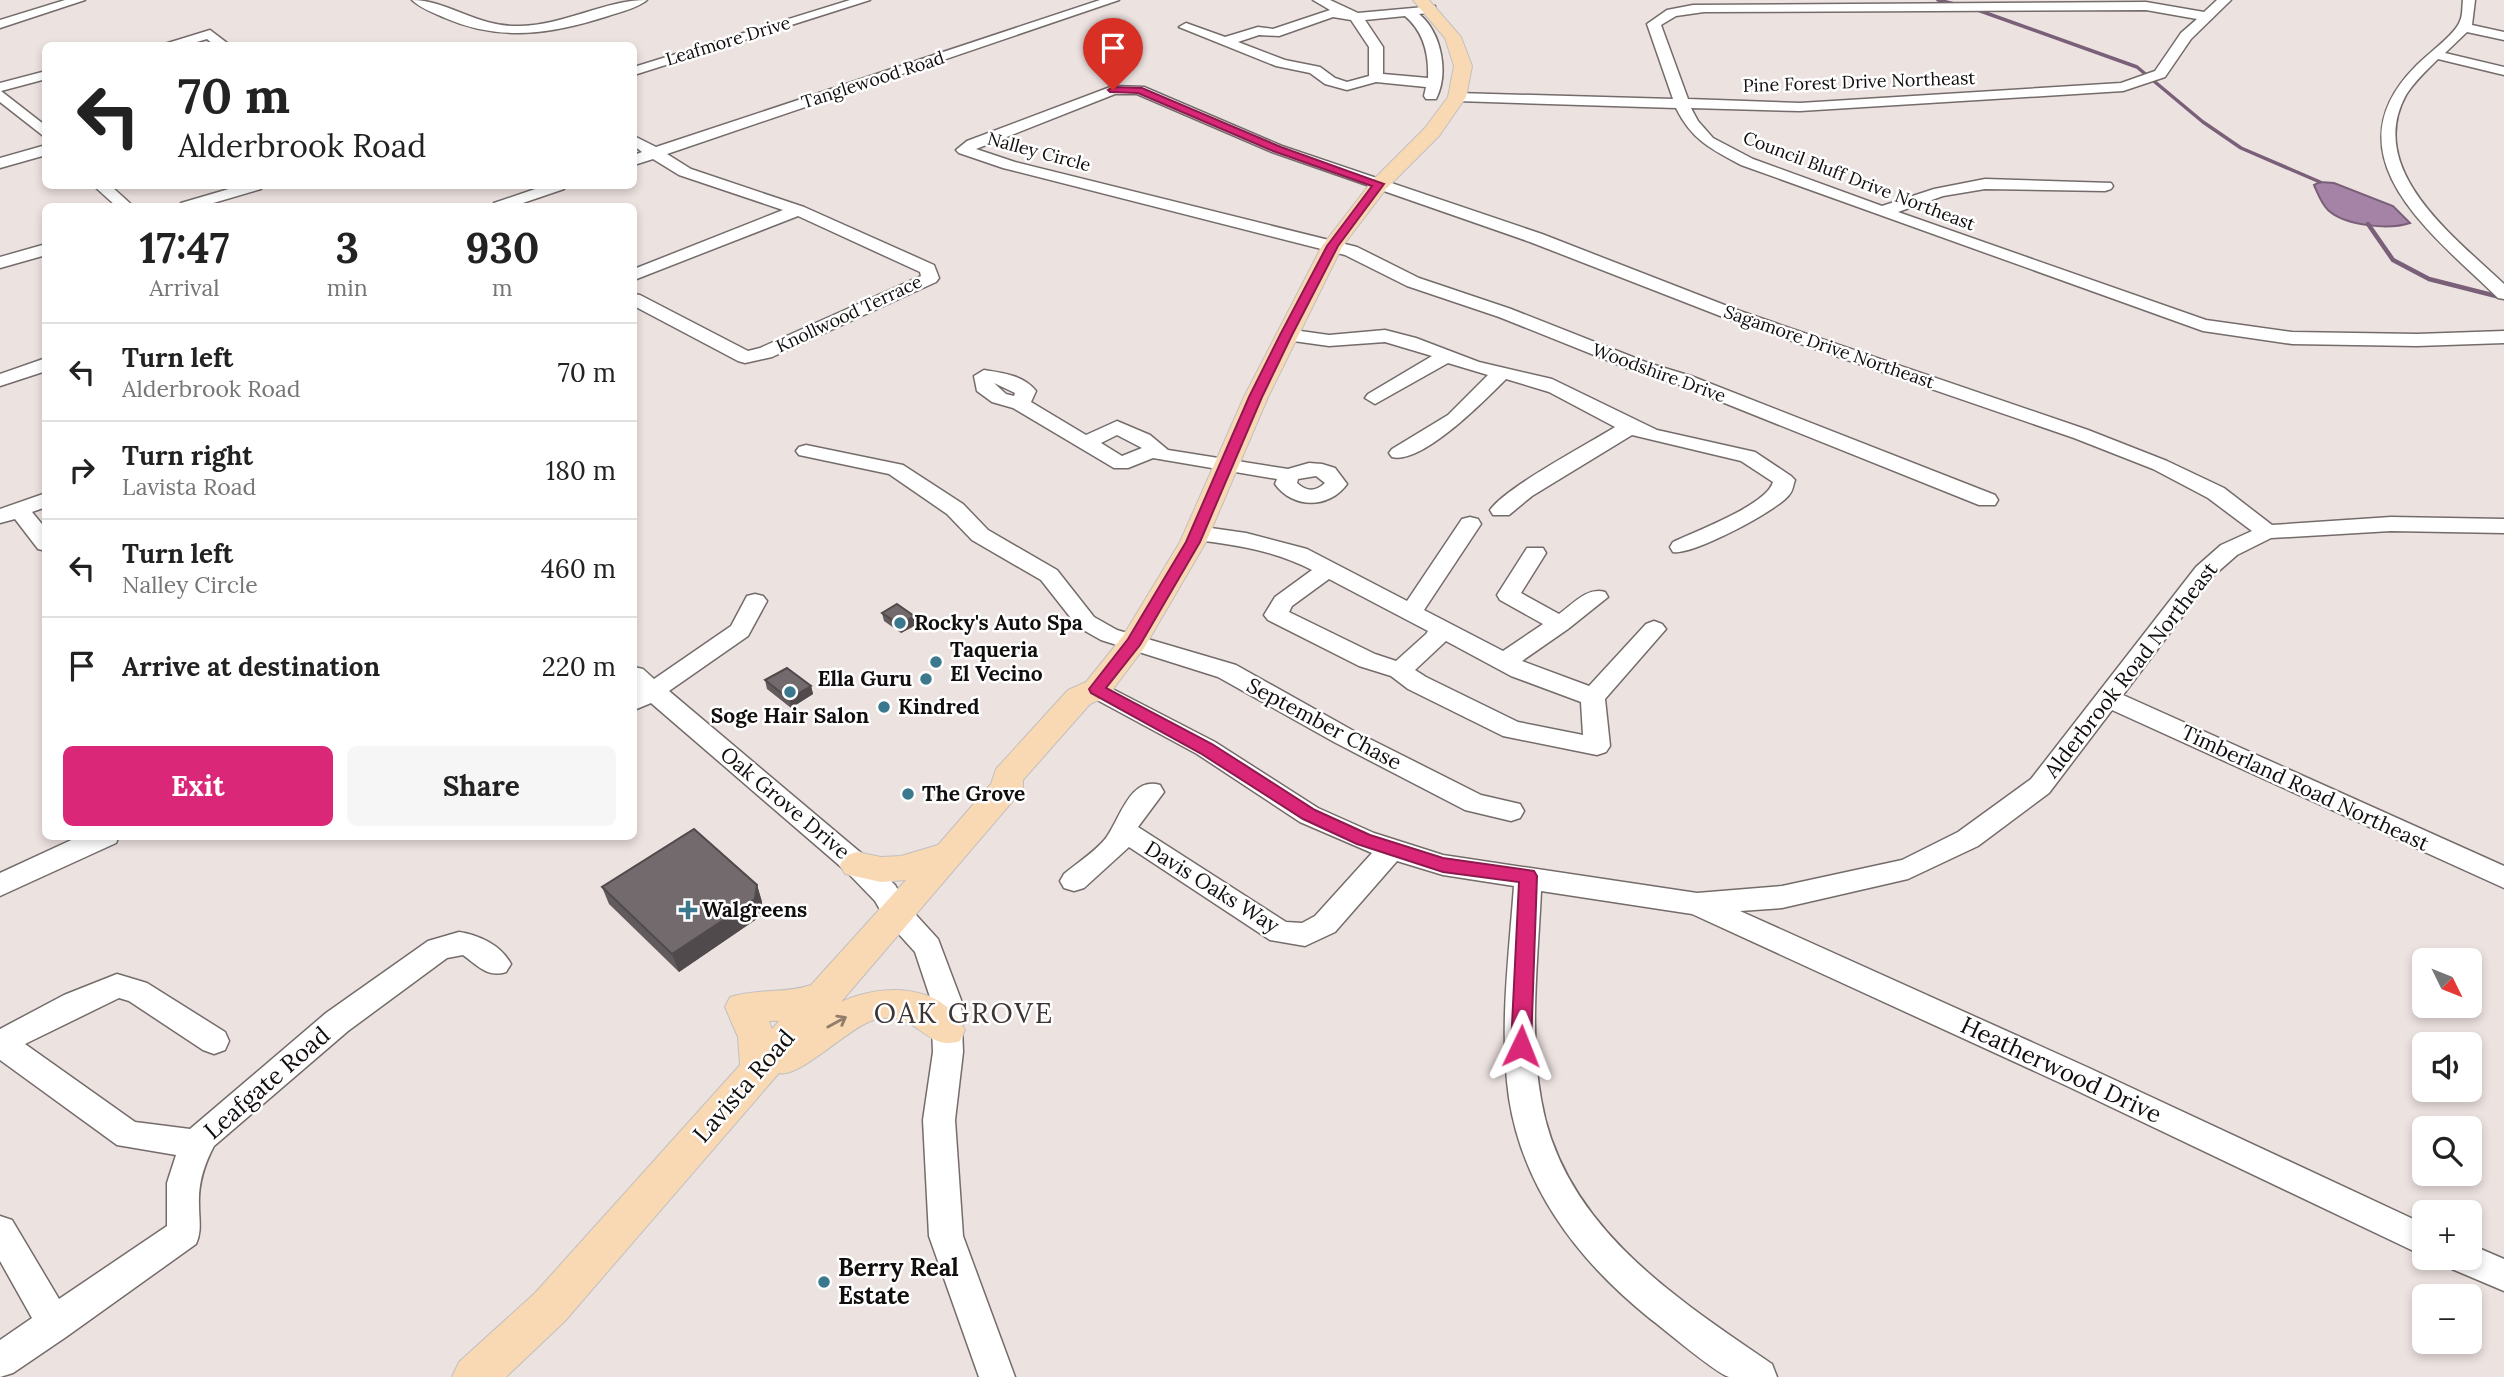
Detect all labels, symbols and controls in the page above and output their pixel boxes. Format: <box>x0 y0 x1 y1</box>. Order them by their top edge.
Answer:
street label: Leafmore Drive <box>663 11 793 70</box>
pin <box>1083 18 1143 90</box>
icon: arrive <box>1094 29 1132 67</box>
street label: Tanglewood Road <box>799 46 947 113</box>
text: 70 m <box>178 64 290 126</box>
street label: Pine Forest Drive Northeast <box>1742 66 1976 97</box>
icon: left <box>63 70 154 161</box>
text: Alderbrook Road <box>178 125 426 166</box>
street label: Council Bluff Drive Northeast <box>1740 126 1978 235</box>
street label: Nalley Circle <box>985 127 1094 176</box>
text: 17:47 <box>139 221 229 275</box>
text: 3 <box>335 221 359 275</box>
text: 930 <box>465 221 540 275</box>
street label: Knollwood Terrace <box>772 270 926 357</box>
text: Arrival <box>149 273 220 302</box>
text: min <box>327 273 368 302</box>
text: m <box>492 273 513 302</box>
street label: Sagamore Drive Northeast <box>1721 300 1938 393</box>
street label: Woodshire Drive <box>1589 338 1729 407</box>
text: Turn left <box>122 341 233 374</box>
icon: left <box>63 353 101 391</box>
text: 70 m <box>558 356 616 389</box>
text: Alderbrook Road <box>122 374 301 403</box>
text: Turn right <box>122 439 253 472</box>
icon: right <box>63 451 101 489</box>
text: 180 m <box>546 454 616 487</box>
text: Lavista Road <box>122 472 256 501</box>
text: Turn left <box>122 537 233 570</box>
icon: left <box>63 549 101 587</box>
text: 460 m <box>541 552 616 585</box>
street label: Alderbrook Road Northeast <box>2037 556 2224 784</box>
text: Nalley Circle <box>122 570 258 599</box>
place label: Rocky's Auto Spa <box>914 609 1083 636</box>
marker: Rocky's Auto Spa <box>892 615 908 631</box>
place label: Taqueria El Vecino <box>950 636 1043 687</box>
icon: arrive <box>63 647 101 685</box>
text: Arrive at destination <box>122 650 380 683</box>
text: 220 m <box>542 650 616 683</box>
marker: Taqueria El Vecino <box>928 654 944 670</box>
place label: Ella Guru <box>817 665 912 692</box>
marker: Ella Guru <box>918 671 934 687</box>
street label: September Chase <box>1242 671 1406 776</box>
marker: Soge Hair Salon <box>782 684 798 700</box>
place label: Kindred <box>898 693 979 720</box>
marker: Kindred <box>876 699 892 715</box>
place label: Soge Hair Salon <box>711 702 869 729</box>
street label: Timberland Road Northeast <box>2177 718 2434 857</box>
street label: Oak Grove Drive <box>715 740 856 865</box>
button: Exit <box>63 746 333 826</box>
button: Share <box>347 746 616 826</box>
place label: The Grove <box>922 780 1025 807</box>
marker: The Grove <box>900 786 916 802</box>
street label: Davis Oaks Way <box>1140 834 1285 939</box>
place label: Walgreens <box>702 896 807 923</box>
marker: Walgreens <box>680 902 696 918</box>
north arrow <box>2412 948 2482 1018</box>
map controls <box>2412 948 2482 1354</box>
district label: OAK GROVE <box>874 995 1054 1031</box>
position arrow <box>1484 1009 1558 1083</box>
street label: Heatherwood Drive <box>1956 1009 2167 1130</box>
one-way arrow <box>826 1015 847 1028</box>
street label: Leafgate Road <box>197 1019 336 1146</box>
street label: Lavista Road <box>686 1023 801 1149</box>
button: sound <box>2412 1032 2482 1102</box>
button: search <box>2412 1116 2482 1186</box>
button: + <box>2412 1200 2482 1270</box>
place label: Berry Real Estate <box>838 1252 959 1311</box>
marker: Berry Real Estate <box>816 1274 832 1290</box>
button: − <box>2412 1284 2482 1354</box>

